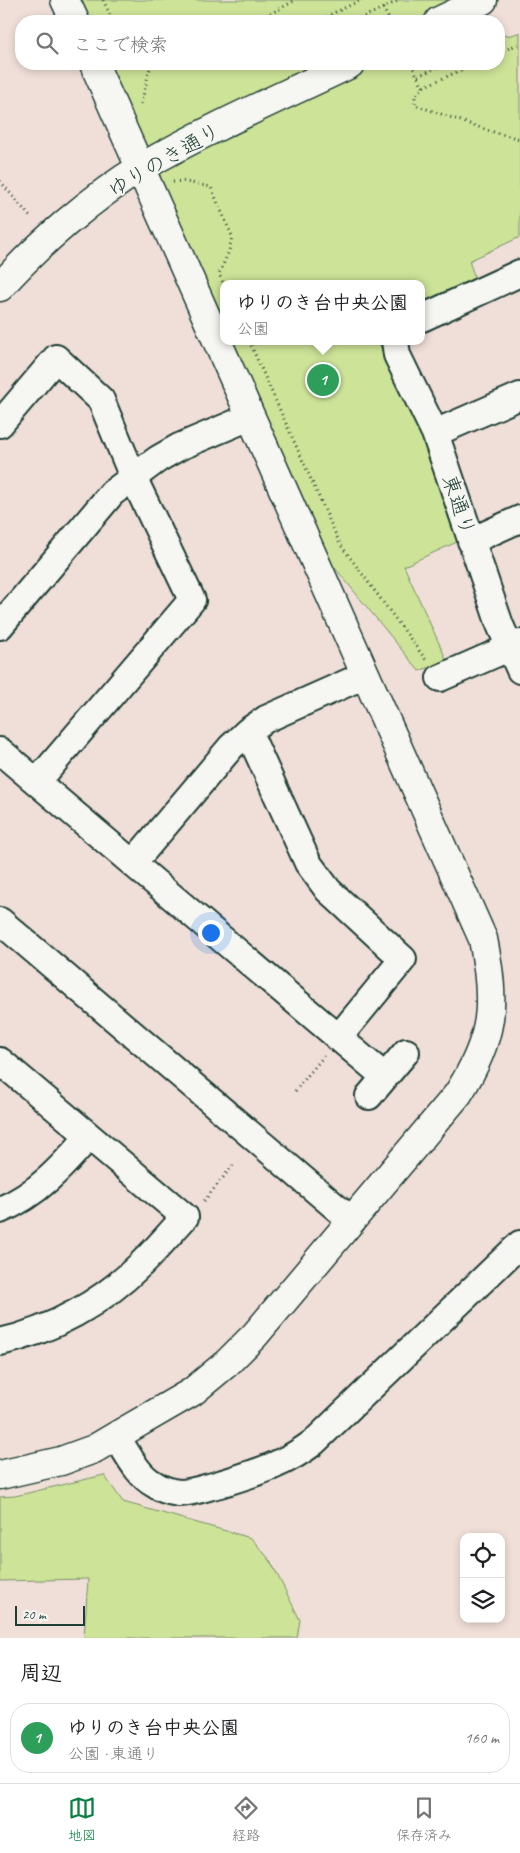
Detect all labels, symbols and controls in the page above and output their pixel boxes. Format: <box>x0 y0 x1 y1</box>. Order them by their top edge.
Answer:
search box <box>15 15 505 70</box>
icon: search <box>33 29 61 57</box>
text: ここで検索 <box>73 33 168 57</box>
street label: ゆりのき通り <box>103 117 225 203</box>
popup <box>220 280 425 345</box>
text: ゆりのき台中央公園 <box>237 291 408 315</box>
text: 公園 <box>237 319 269 339</box>
pin: 1 <box>307 361 339 399</box>
street label: 東通り <box>436 471 482 539</box>
your location <box>198 920 224 946</box>
map controls <box>460 1533 505 1623</box>
button: locate <box>460 1533 505 1578</box>
button: layers <box>460 1578 505 1623</box>
scale bar <box>15 1603 85 1626</box>
text: 20 m <box>22 1606 46 1623</box>
text: 周辺 <box>20 1660 62 1686</box>
text: ゆりのき台中央公園 <box>68 1716 239 1740</box>
text: 1 <box>33 1728 41 1748</box>
text: 160 m <box>465 1728 499 1748</box>
text: 公園 · 東通り <box>68 1744 159 1764</box>
tab: 地図 <box>68 1794 96 1844</box>
tab: 経路 <box>232 1794 260 1844</box>
tab: 保存済み <box>396 1794 452 1844</box>

